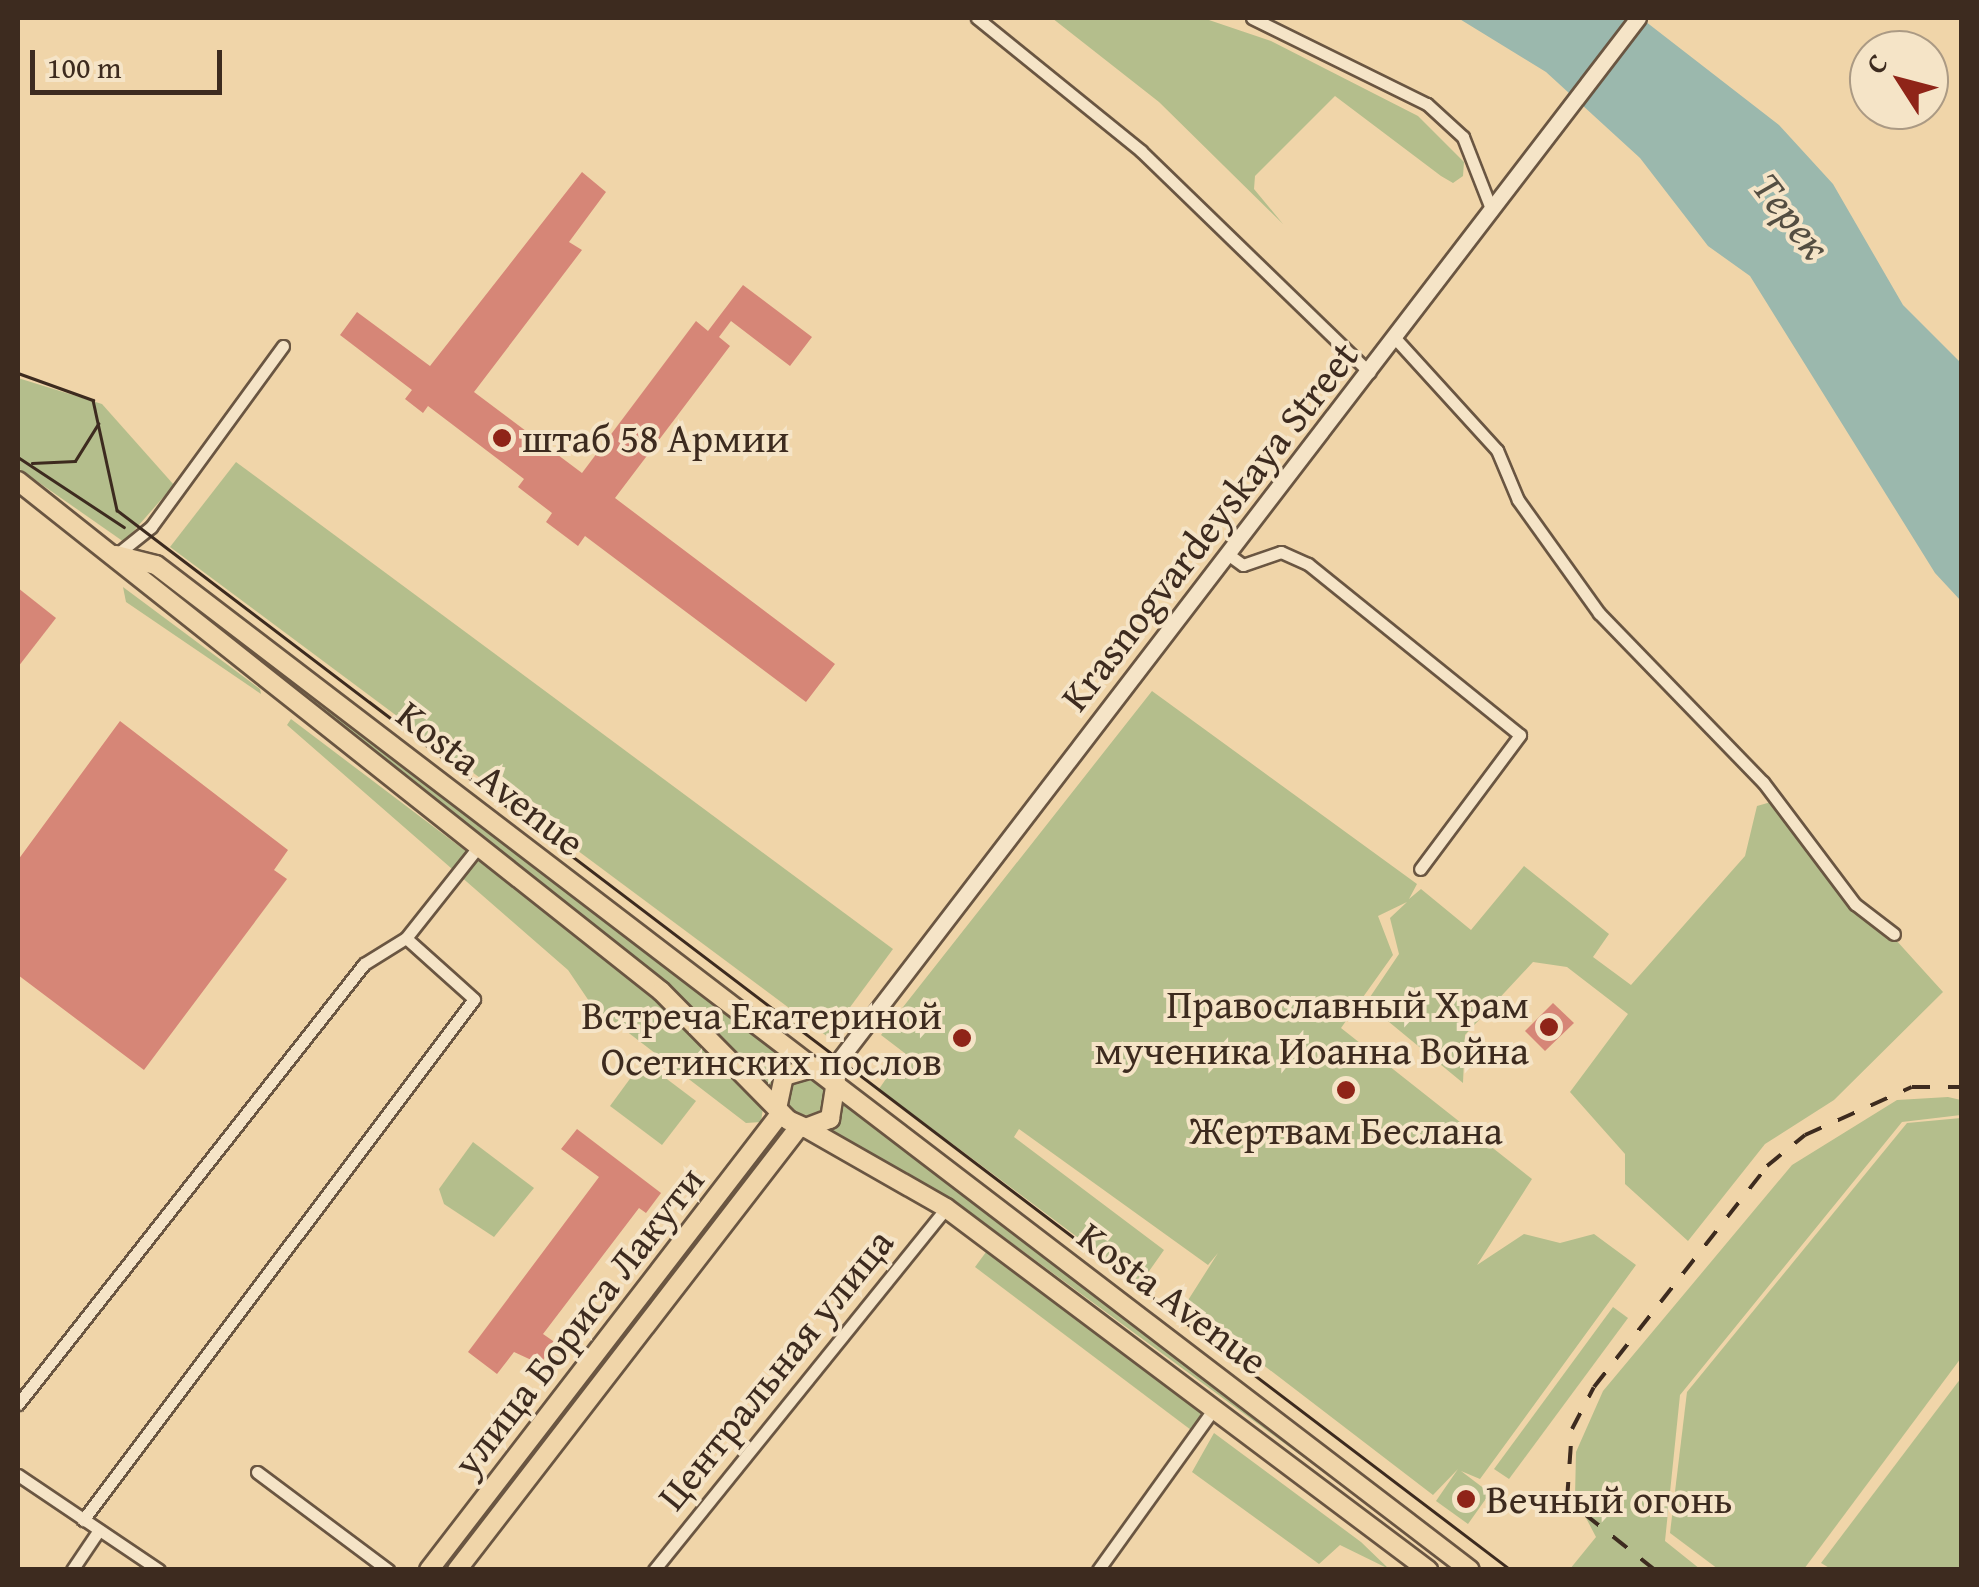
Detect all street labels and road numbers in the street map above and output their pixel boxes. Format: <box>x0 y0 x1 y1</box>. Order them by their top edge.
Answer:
street label: Krasnogvardeyskaya Street <box>1050 332 1368 720</box>
street label: Kosta Avenue <box>388 690 594 866</box>
street label: улица Бориса Лакути <box>442 1157 714 1485</box>
street label: Kosta Avenue <box>1069 1211 1277 1385</box>
street label: Центральная улица <box>647 1219 903 1519</box>

